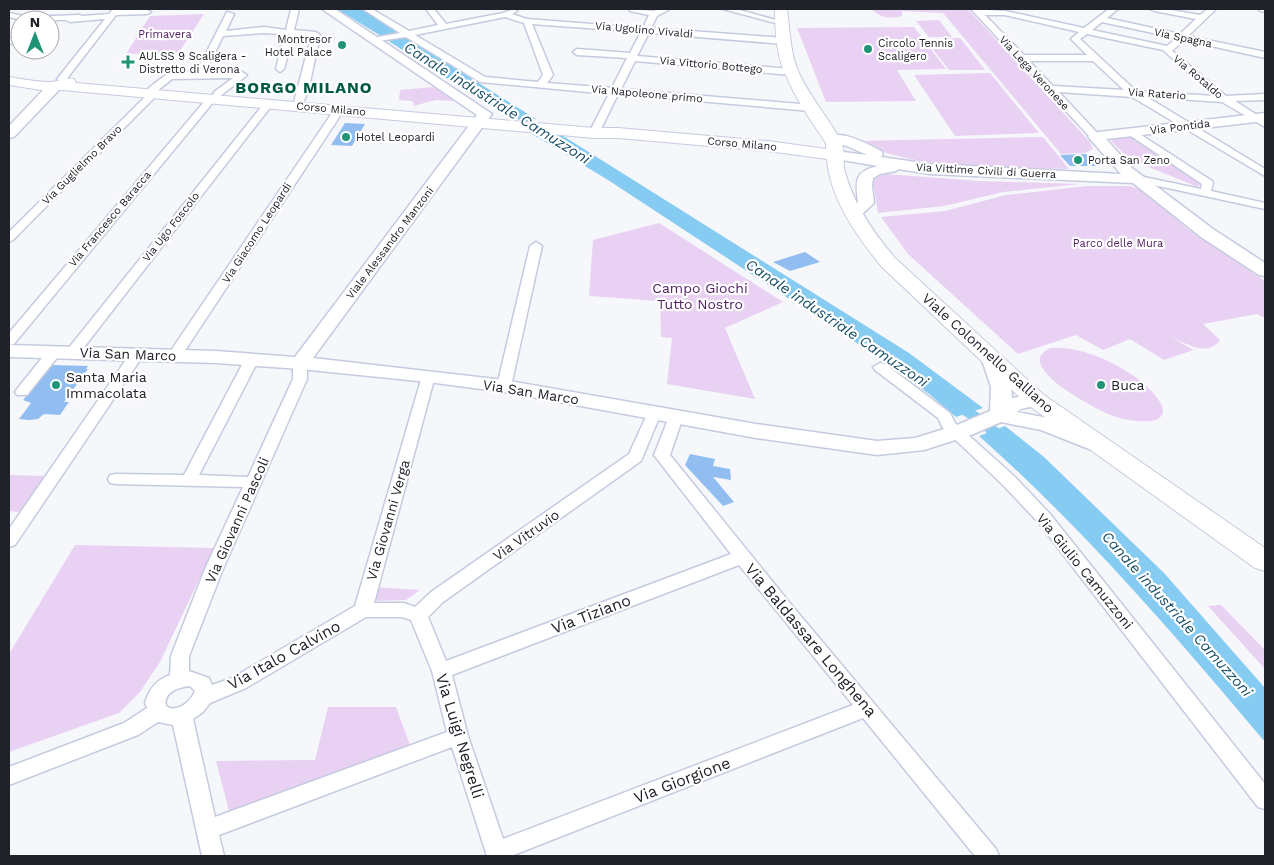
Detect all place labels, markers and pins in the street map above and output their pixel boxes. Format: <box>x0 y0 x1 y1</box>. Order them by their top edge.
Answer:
place label: Montresor Hotel Palace <box>265 33 333 59</box>
place label: Circolo Tennis Scaligero <box>878 37 953 63</box>
marker: Montresor Hotel Palace <box>336 39 348 51</box>
marker: Circolo Tennis Scaligero <box>862 43 874 55</box>
place label: AULSS 9 Scaligera - Distretto di Verona <box>139 50 246 76</box>
marker: AULSS 9 Scaligera - Distretto di Verona <box>121 55 135 69</box>
marker: Hotel Leopardi <box>340 131 352 143</box>
place label: Hotel Leopardi <box>356 131 435 144</box>
marker: Porta San Zeno <box>1072 154 1084 166</box>
place label: Porta San Zeno <box>1088 154 1170 167</box>
place label: Santa Maria Immacolata <box>66 369 147 401</box>
place label: Buca <box>1111 377 1145 393</box>
marker: Santa Maria Immacolata <box>50 379 62 391</box>
marker: Buca <box>1095 379 1107 391</box>

